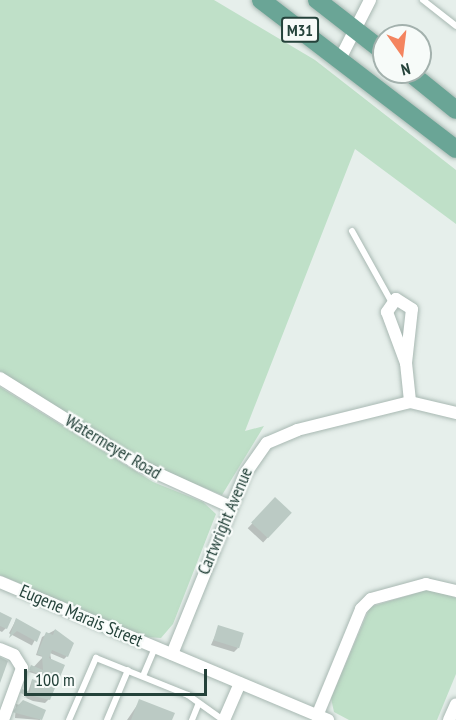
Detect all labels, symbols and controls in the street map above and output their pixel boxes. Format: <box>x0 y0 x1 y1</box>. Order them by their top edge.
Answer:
road number: M31 <box>280 17 320 43</box>
north arrow <box>372 24 432 84</box>
text: N <box>399 59 412 80</box>
street label: Watermeyer Road <box>61 410 165 484</box>
street label: Cartwright Avenue <box>193 464 257 578</box>
street label: Eugene Marais Street <box>16 580 146 652</box>
scale bar <box>27 657 210 695</box>
text: 100 m <box>35 668 75 691</box>

